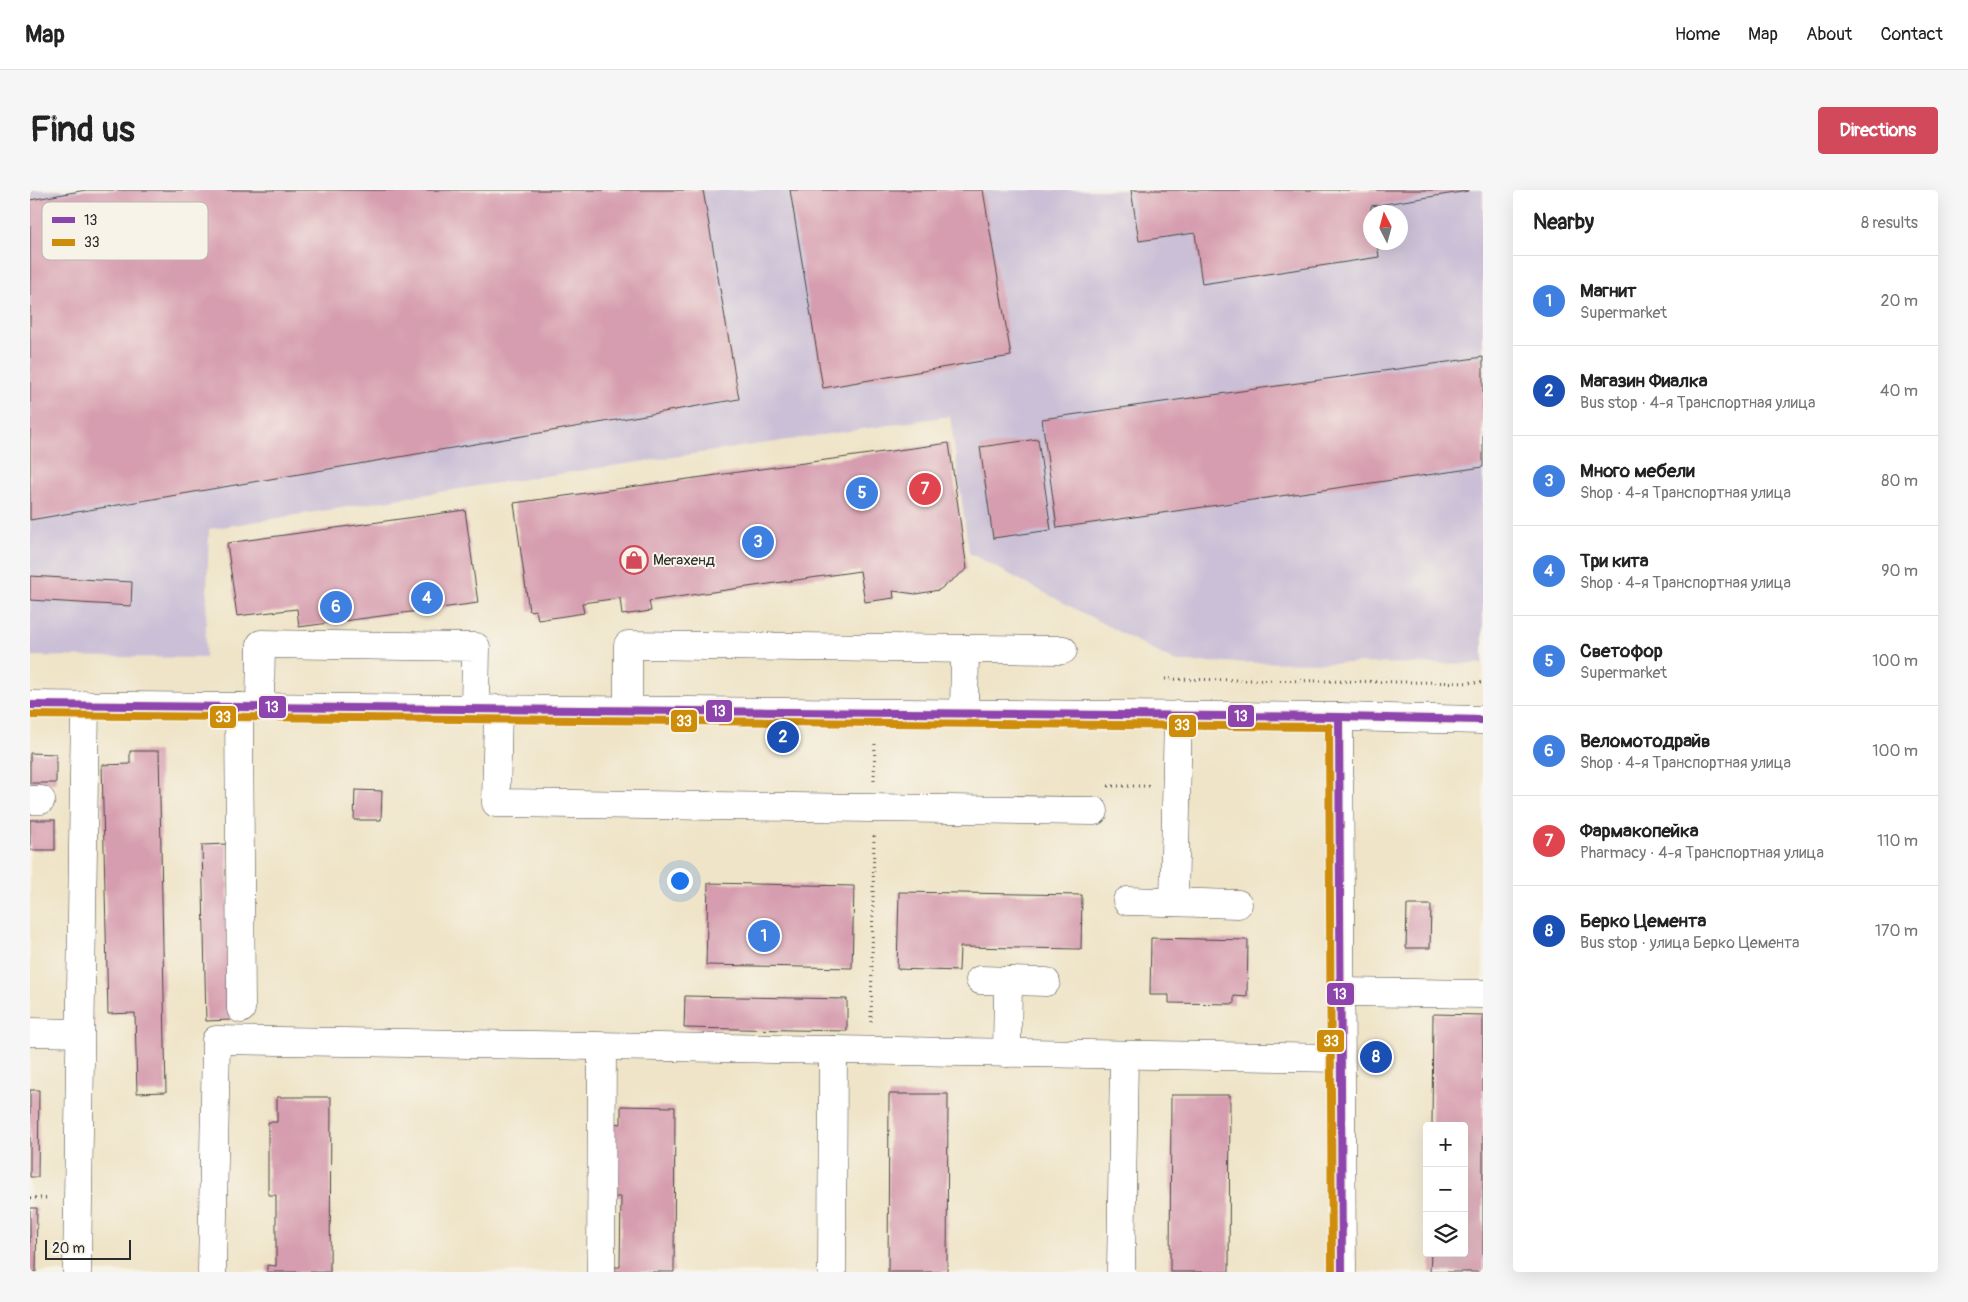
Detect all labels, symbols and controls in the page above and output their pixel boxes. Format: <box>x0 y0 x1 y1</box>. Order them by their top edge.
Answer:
text: Map <box>25 20 65 49</box>
text: Home <box>1675 23 1720 46</box>
text: Map <box>1748 23 1778 46</box>
text: About <box>1806 23 1852 46</box>
text: Contact <box>1880 23 1943 46</box>
button: Directions <box>1818 107 1938 154</box>
text: Find us <box>30 108 135 152</box>
legend <box>42 202 208 260</box>
north arrow <box>1363 205 1408 250</box>
text: Nearby <box>1533 209 1594 236</box>
text: 13 <box>84 212 97 229</box>
text: 8 results <box>1861 213 1918 233</box>
text: 33 <box>84 234 100 251</box>
text: Магнит <box>1580 279 1636 303</box>
text: 1 <box>1546 291 1552 311</box>
text: 20 m <box>1880 291 1918 311</box>
text: Supermarket <box>1580 303 1667 323</box>
text: Магазин Фиалка <box>1580 369 1708 393</box>
text: 2 <box>1545 381 1553 401</box>
text: 40 m <box>1880 381 1918 401</box>
text: Bus stop · 4-я Транспортная улица <box>1580 393 1815 413</box>
text: Много мебели <box>1580 459 1695 483</box>
pin: 7 <box>909 470 941 508</box>
text: 3 <box>1545 471 1553 491</box>
text: 80 m <box>1881 471 1918 491</box>
pin: 5 <box>846 474 878 512</box>
text: Shop · 4-я Транспортная улица <box>1580 483 1791 503</box>
pin: 3 <box>742 523 774 561</box>
shop icon: Мегахенд <box>619 545 649 575</box>
text: Три кита <box>1580 549 1649 573</box>
place label: Мегахенд <box>653 551 715 570</box>
text: 4 <box>1544 561 1554 581</box>
text: 90 m <box>1881 561 1918 581</box>
text: Shop · 4-я Транспортная улица <box>1580 573 1791 593</box>
pin: 4 <box>411 579 443 617</box>
pin: 6 <box>320 588 352 626</box>
text: Светофор <box>1580 639 1663 663</box>
text: 5 <box>1545 651 1553 671</box>
text: 100 m <box>1872 651 1918 671</box>
text: Supermarket <box>1580 663 1667 683</box>
line badge: 13 <box>258 695 287 719</box>
text: 13 <box>265 699 279 716</box>
line badge: 13 <box>705 699 733 723</box>
text: 13 <box>712 703 726 720</box>
line badge: 13 <box>1227 704 1255 728</box>
line badge: 33 <box>209 705 237 729</box>
text: 13 <box>1234 708 1248 725</box>
text: 33 <box>215 709 231 726</box>
line badge: 33 <box>670 709 698 733</box>
text: 33 <box>676 713 692 730</box>
line badge: 33 <box>1168 714 1197 738</box>
text: 33 <box>1174 717 1190 734</box>
pin: 2 <box>767 718 799 756</box>
text: Веломотодрайв <box>1580 729 1710 753</box>
text: 6 <box>1544 741 1554 761</box>
text: 100 m <box>1872 741 1918 761</box>
text: Shop · 4-я Транспортная улица <box>1580 753 1791 773</box>
text: Фармакопейка <box>1580 819 1699 843</box>
text: 7 <box>1545 831 1553 851</box>
text: 110 m <box>1877 831 1918 851</box>
text: Pharmacy · 4-я Транспортная улица <box>1580 843 1824 863</box>
your location <box>667 868 693 894</box>
text: Берко Цемента <box>1580 909 1706 933</box>
pin: 1 <box>748 917 780 955</box>
text: 8 <box>1545 921 1553 941</box>
text: 170 m <box>1875 921 1918 941</box>
text: Bus stop · улица Берко Цемента <box>1580 933 1800 953</box>
line badge: 13 <box>1326 982 1355 1006</box>
text: 13 <box>1333 986 1347 1003</box>
line badge: 33 <box>1316 1029 1345 1053</box>
text: 33 <box>1323 1033 1339 1050</box>
pin: 8 <box>1360 1038 1392 1076</box>
map controls <box>1423 1122 1468 1257</box>
button: + <box>1423 1122 1468 1167</box>
button: − <box>1423 1167 1468 1212</box>
button: layers <box>1423 1212 1468 1257</box>
scale bar <box>45 1237 131 1260</box>
text: 20 m <box>52 1240 85 1257</box>

